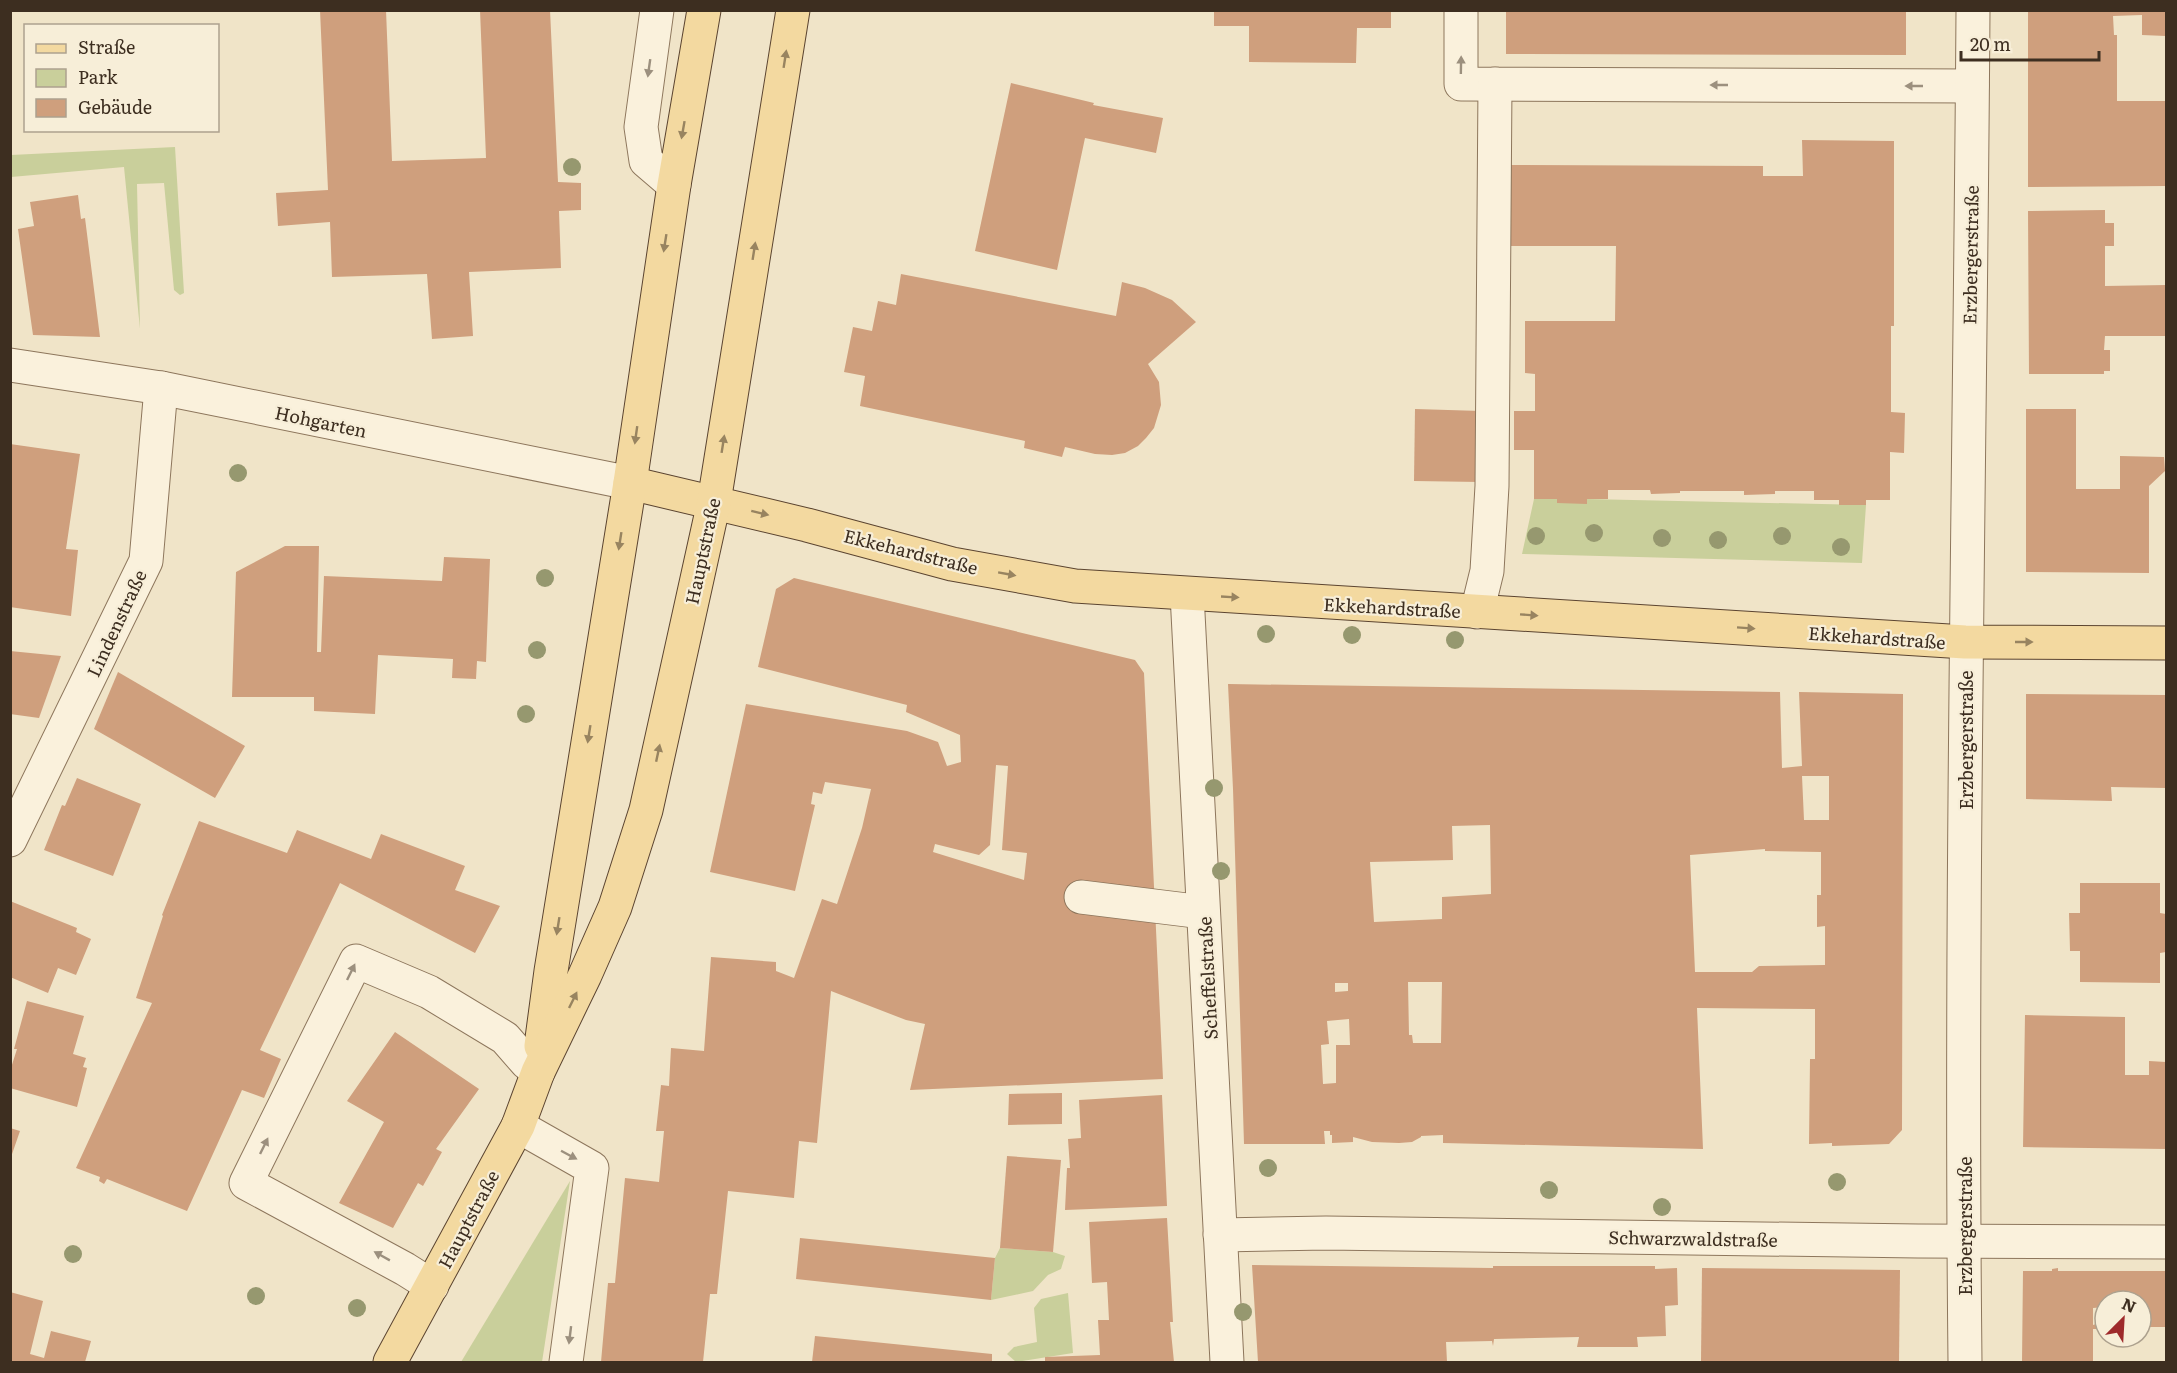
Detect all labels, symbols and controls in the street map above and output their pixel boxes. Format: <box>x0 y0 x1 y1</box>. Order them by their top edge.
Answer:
legend <box>24 24 219 132</box>
scale bar <box>1961 24 2099 62</box>
text: 20 m <box>1970 30 2011 57</box>
text: Straße <box>78 33 135 60</box>
one-way arrow <box>781 49 790 68</box>
one-way arrow <box>1456 55 1466 74</box>
one-way arrow <box>645 59 654 78</box>
text: Park <box>78 63 119 90</box>
one-way arrow <box>1709 80 1728 90</box>
one-way arrow <box>1904 81 1923 91</box>
text: Gebäude <box>78 93 152 120</box>
one-way arrow <box>679 121 688 140</box>
street label: Erzbergerstraße <box>1955 185 1985 325</box>
one-way arrow <box>660 233 669 252</box>
one-way arrow <box>750 242 759 261</box>
street label: Hohgarten <box>273 398 370 444</box>
one-way arrow <box>632 426 641 445</box>
one-way arrow <box>718 434 727 453</box>
street label: Hauptstraße <box>678 495 726 607</box>
one-way arrow <box>751 509 770 519</box>
street label: Ekkehardstraße <box>841 521 981 581</box>
one-way arrow <box>616 532 625 551</box>
street label: Lindenstraße <box>79 565 153 681</box>
one-way arrow <box>997 570 1016 579</box>
street label: Ekkehardstraße <box>1323 590 1461 624</box>
one-way arrow <box>1220 592 1239 601</box>
one-way arrow <box>1520 610 1539 620</box>
street label: Ekkehardstraße <box>1807 619 1947 655</box>
one-way arrow <box>1737 624 1756 633</box>
one-way arrow <box>2014 637 2033 647</box>
street label: Erzbergerstraße <box>1952 670 1979 810</box>
one-way arrow <box>585 724 594 743</box>
one-way arrow <box>654 743 663 762</box>
street label: Scheffelstraße <box>1190 916 1224 1040</box>
one-way arrow <box>554 917 563 936</box>
one-way arrow <box>346 963 356 980</box>
one-way arrow <box>568 992 578 1009</box>
one-way arrow <box>260 1138 269 1155</box>
one-way arrow <box>561 1150 578 1160</box>
street label: Erzbergerstraße <box>1951 1156 1978 1296</box>
street label: Hauptstraße <box>431 1165 505 1273</box>
street label: Schwarzwaldstraße <box>1608 1223 1778 1253</box>
one-way arrow <box>373 1251 390 1261</box>
north arrow <box>2093 1289 2153 1349</box>
text: N <box>2118 1291 2141 1318</box>
one-way arrow <box>565 1326 574 1345</box>

